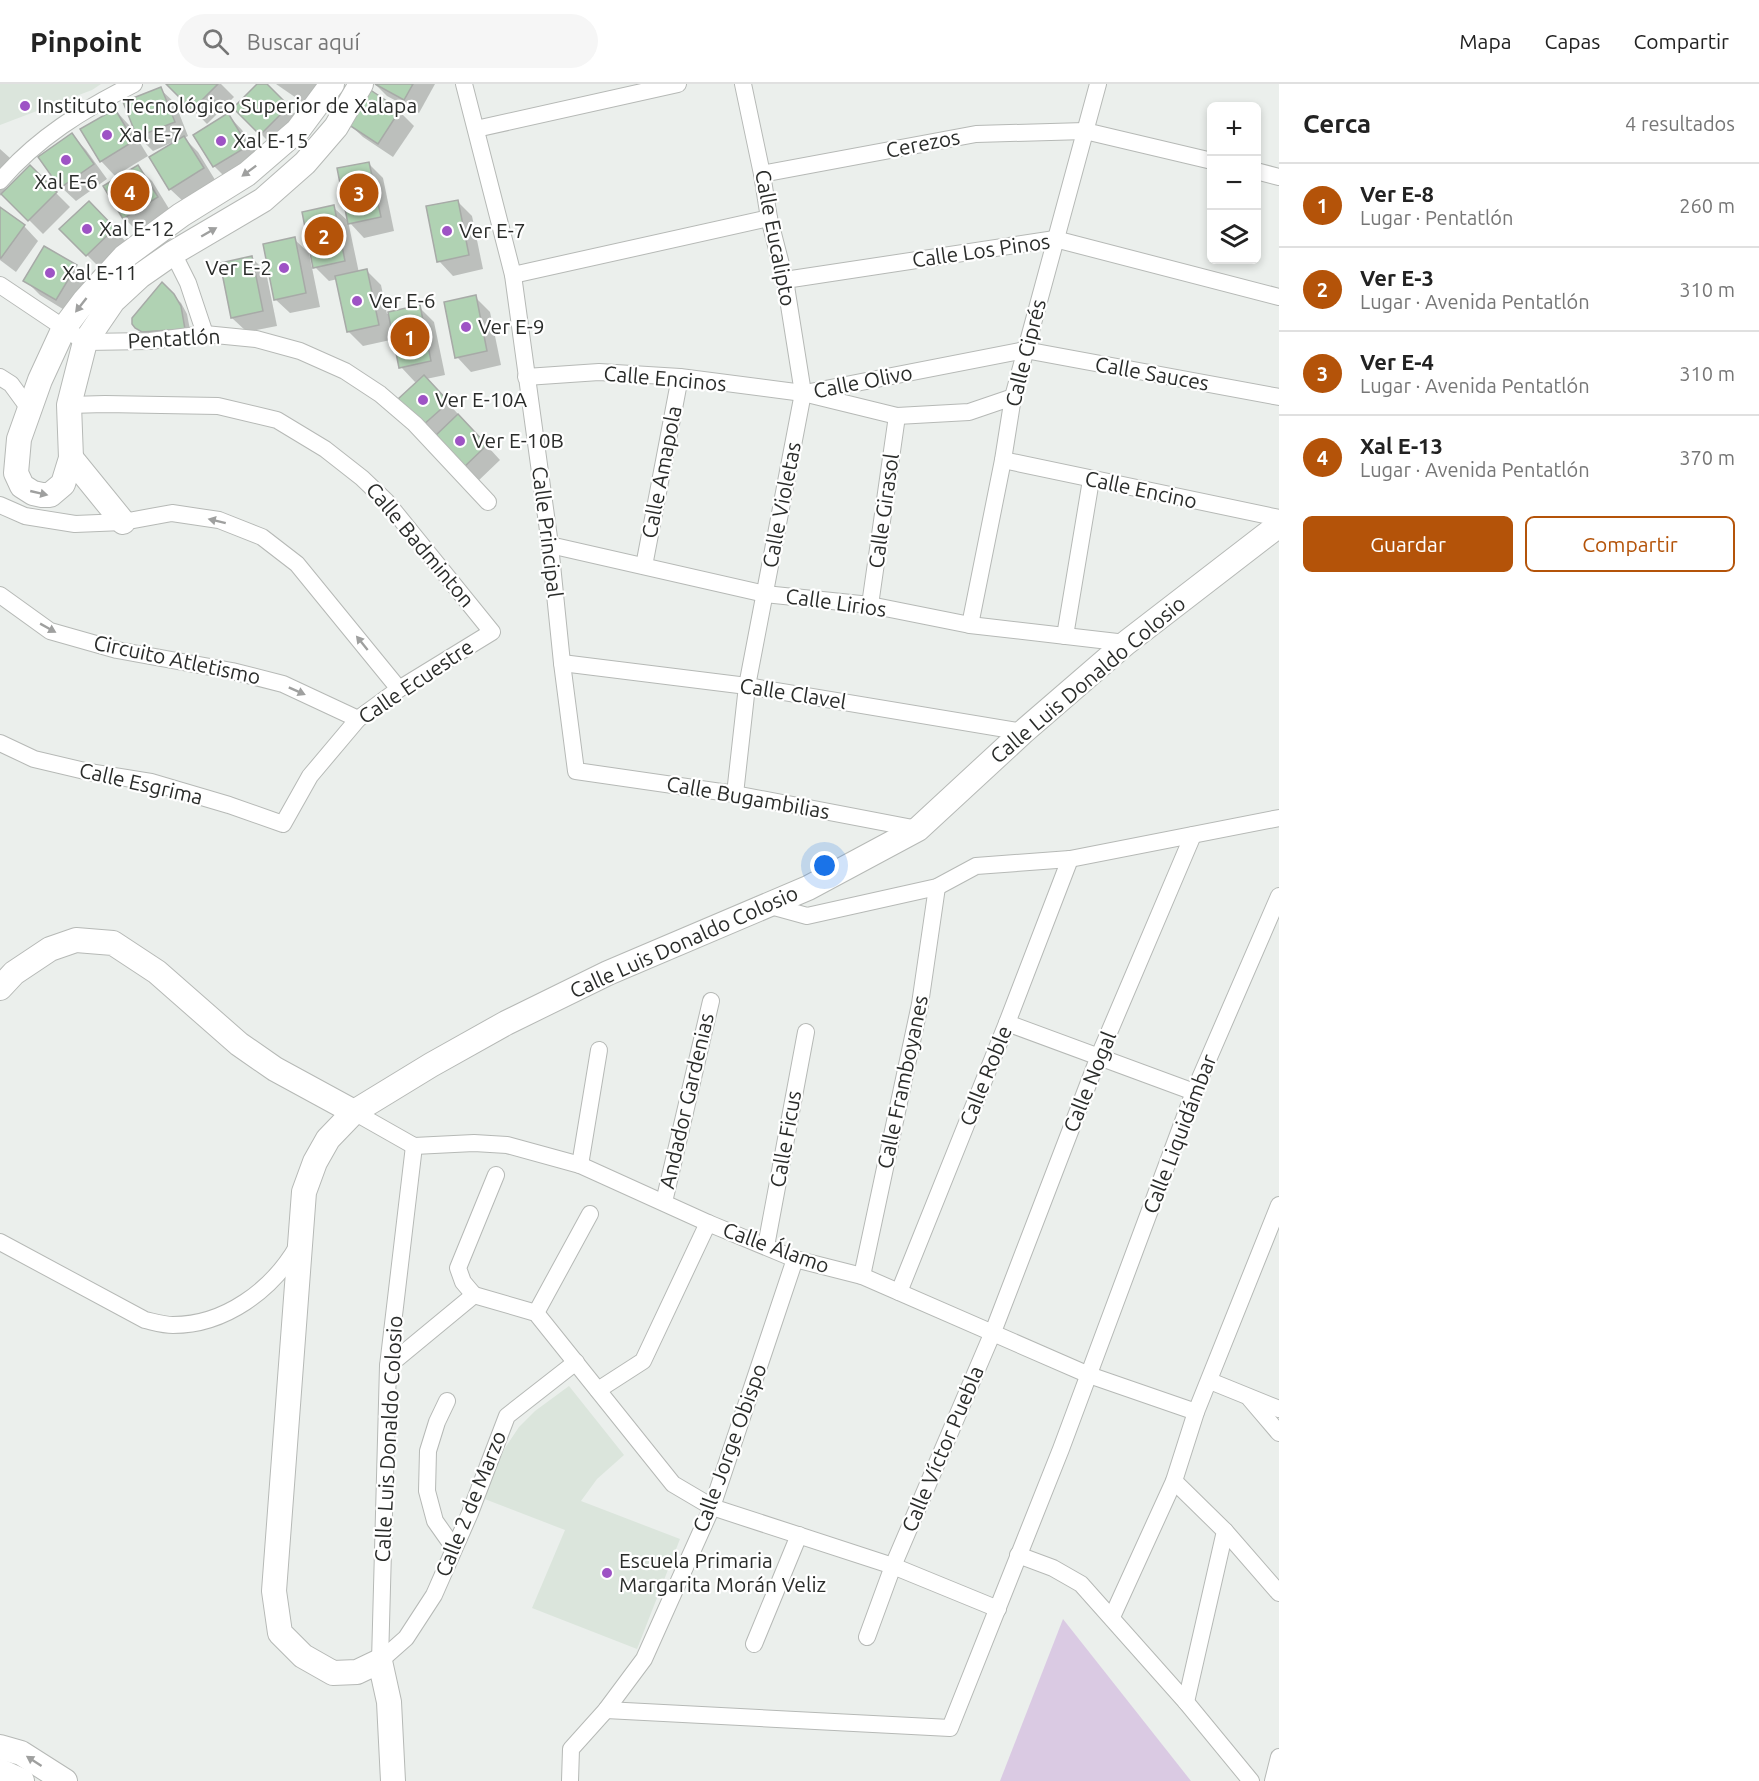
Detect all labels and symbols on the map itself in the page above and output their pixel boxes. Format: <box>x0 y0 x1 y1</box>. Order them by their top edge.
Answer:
place label: Instituto Tecnológico Superior de Xalapa <box>37 93 417 117</box>
marker: Instituto Tecnológico Superior de Xalapa <box>18 99 32 113</box>
place label: Xal E-7 <box>119 122 183 146</box>
street label: Cerezos <box>884 124 962 162</box>
marker: Xal E-7 <box>100 128 114 142</box>
place label: Xal E-15 <box>233 128 309 152</box>
marker: Xal E-15 <box>214 134 228 148</box>
marker: Xal E-6 <box>59 153 73 167</box>
one-way arrow <box>241 165 257 177</box>
street label: Calle Eucalipto <box>751 167 801 308</box>
place label: Xal E-6 <box>34 169 98 193</box>
pin: 4 <box>110 170 150 214</box>
pin: 3 <box>340 170 378 216</box>
pin: 2 <box>304 214 344 258</box>
place label: Xal E-12 <box>99 216 175 240</box>
place label: Ver E-7 <box>459 218 526 242</box>
marker: Xal E-12 <box>80 222 94 236</box>
marker: Ver E-7 <box>440 224 454 238</box>
one-way arrow <box>201 227 217 238</box>
street label: Calle Los Pinos <box>910 228 1051 272</box>
place label: Ver E-2 <box>205 255 272 279</box>
place label: Xal E-11 <box>62 260 138 284</box>
marker: Ver E-2 <box>277 261 291 275</box>
marker: Xal E-11 <box>43 266 57 280</box>
place label: Ver E-6 <box>369 288 436 312</box>
marker: Ver E-6 <box>350 294 364 308</box>
street label: Calle Ciprés <box>1000 296 1050 409</box>
one-way arrow <box>75 297 88 313</box>
pin: 1 <box>390 314 430 360</box>
place label: Ver E-9 <box>478 314 545 338</box>
marker: Ver E-9 <box>459 320 473 334</box>
street label: Pentatlón <box>127 324 221 352</box>
street label: Calle Sauces <box>1093 351 1211 395</box>
street label: Calle Olivo <box>811 360 914 402</box>
street label: Calle Encinos <box>603 361 727 395</box>
place label: Ver E-10A <box>435 387 527 411</box>
marker: Ver E-10A <box>416 393 430 407</box>
street label: Calle Amapola <box>636 403 686 540</box>
place label: Ver E-10B <box>472 428 564 452</box>
marker: Ver E-10B <box>453 434 467 448</box>
street label: Calle Violetas <box>757 440 805 570</box>
street label: Calle Girasol <box>863 452 903 570</box>
street label: Calle Principal <box>528 465 568 599</box>
street label: Calle Encino <box>1083 465 1199 513</box>
street label: Calle Badminton <box>362 477 480 612</box>
one-way arrow <box>30 488 48 498</box>
one-way arrow <box>208 516 226 526</box>
street label: Calle Lirios <box>784 583 888 621</box>
street label: Calle Luis Donaldo Colosio <box>985 591 1190 768</box>
one-way arrow <box>40 623 57 633</box>
street label: Circuito Atletismo <box>92 630 263 688</box>
street label: Calle Ecuestre <box>354 634 477 728</box>
one-way arrow <box>356 635 369 651</box>
street label: Calle Clavel <box>738 673 848 713</box>
one-way arrow <box>289 686 306 695</box>
street label: Calle Esgrima <box>77 757 205 809</box>
street label: Calle Bugambilias <box>665 771 832 823</box>
your location <box>810 851 839 880</box>
street label: Calle Luis Donaldo Colosio <box>566 880 801 1002</box>
street label: Calle Framboyanes <box>872 993 932 1171</box>
street label: Andador Gardenias <box>654 1011 718 1191</box>
street label: Calle Roble <box>954 1022 1016 1129</box>
street label: Calle Nogal <box>1058 1028 1120 1136</box>
street label: Calle Liquidámbar <box>1138 1051 1220 1217</box>
street label: Calle Ficus <box>765 1088 805 1189</box>
street label: Calle Álamo <box>720 1217 833 1277</box>
street label: Calle Luis Donaldo Colosio <box>370 1315 406 1563</box>
street label: Calle Jorge Obispo <box>687 1360 771 1535</box>
street label: Calle Víctor Puebla <box>896 1362 988 1535</box>
street label: Calle 2 de Marzo <box>430 1427 510 1580</box>
place label: Escuela Primaria Margarita Morán Veliz <box>619 1548 826 1596</box>
marker: Escuela Primaria Margarita Morán Veliz <box>600 1566 614 1580</box>
one-way arrow <box>25 1756 42 1767</box>

